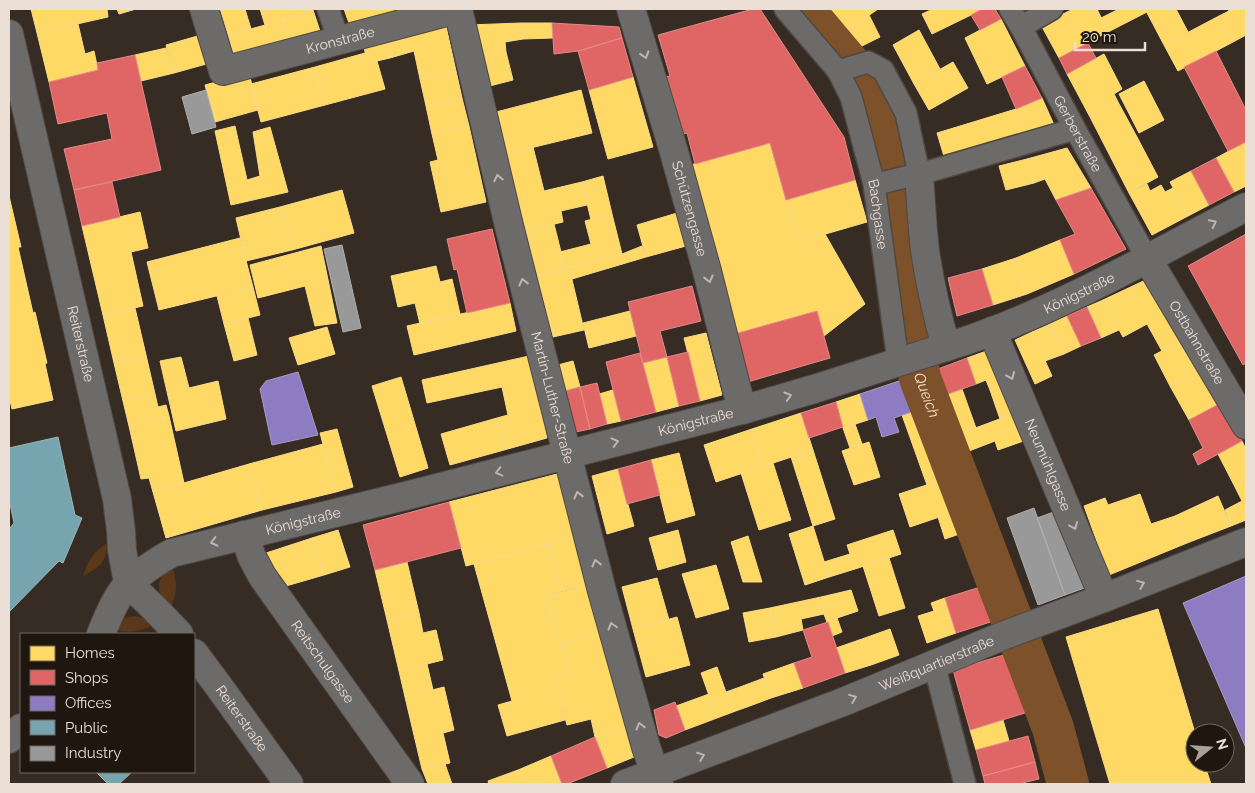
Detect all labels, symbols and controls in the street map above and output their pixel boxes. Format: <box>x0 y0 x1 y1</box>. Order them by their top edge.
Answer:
scale bar <box>1075 20 1145 52</box>
street label: Kronstraße <box>304 23 376 57</box>
text: 20 m <box>1082 28 1117 46</box>
one-way arrow <box>639 51 649 59</box>
street label: Gerberstraße <box>1051 93 1105 175</box>
street label: Schützengasse <box>669 159 711 258</box>
one-way arrow <box>493 174 504 183</box>
street label: Bachgasse <box>865 177 891 250</box>
one-way arrow <box>1208 219 1217 229</box>
street label: Königstraße <box>1041 269 1117 317</box>
one-way arrow <box>703 274 714 283</box>
one-way arrow <box>518 278 529 286</box>
street label: Ostbahnstraße <box>1166 298 1228 387</box>
street label: Reiterstraße <box>64 304 98 383</box>
street label: Martin-Luther-Straße <box>528 330 577 466</box>
water label: Queich <box>910 370 943 420</box>
one-way arrow <box>1005 371 1016 380</box>
one-way arrow <box>784 392 792 402</box>
street label: Königstraße <box>657 405 735 439</box>
street label: Neumühlgasse <box>1022 416 1075 513</box>
one-way arrow <box>610 437 619 448</box>
one-way arrow <box>495 466 504 477</box>
one-way arrow <box>573 491 584 500</box>
street label: Königstraße <box>264 504 342 538</box>
one-way arrow <box>1068 521 1078 530</box>
one-way arrow <box>209 536 218 547</box>
one-way arrow <box>591 560 601 568</box>
one-way arrow <box>1136 580 1145 590</box>
street label: Reitschulgasse <box>288 617 358 706</box>
one-way arrow <box>608 623 618 631</box>
street label: Weißquartierstraße <box>876 632 996 694</box>
legend <box>20 633 195 773</box>
text: Homes <box>65 644 115 662</box>
text: Shops <box>65 669 108 687</box>
street label: Reiterstraße <box>213 682 271 755</box>
text: Offices <box>65 694 112 712</box>
one-way arrow <box>848 694 857 704</box>
text: Public <box>65 719 108 737</box>
one-way arrow <box>635 721 646 730</box>
north arrow <box>1185 723 1235 773</box>
text: N <box>1213 737 1232 752</box>
text: Industry <box>65 744 121 762</box>
one-way arrow <box>696 752 705 762</box>

